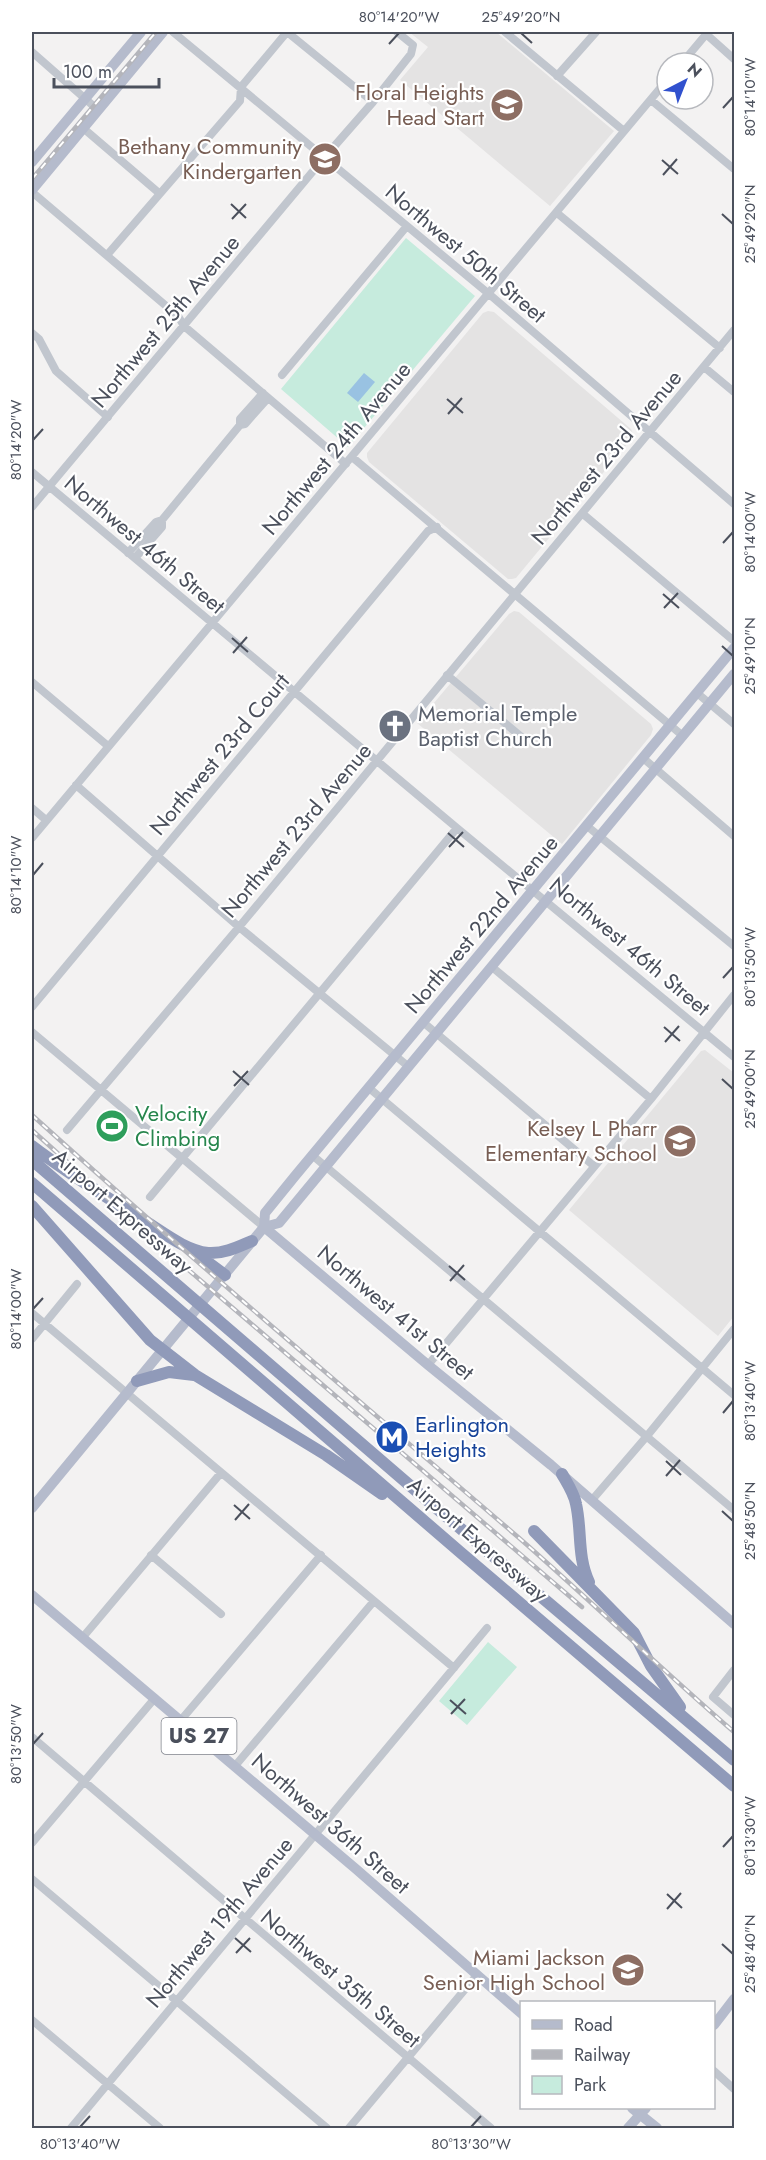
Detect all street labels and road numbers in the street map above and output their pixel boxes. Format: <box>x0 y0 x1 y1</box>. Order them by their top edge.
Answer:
street label: Northwest 50th Street <box>379 176 554 330</box>
street label: Northwest 25th Avenue <box>83 228 247 414</box>
street label: Northwest 24th Avenue <box>254 354 418 542</box>
street label: Northwest 23rd Avenue <box>523 363 689 551</box>
street label: Northwest 46th Street <box>58 467 233 621</box>
street label: Northwest 23rd Court <box>142 666 297 842</box>
street label: Northwest 23rd Avenue <box>213 736 379 924</box>
street label: Northwest 22nd Avenue <box>397 828 565 1020</box>
street label: Northwest 46th Street <box>543 869 718 1023</box>
street label: Airport Expressway <box>46 1141 200 1281</box>
street label: Northwest 41st Street <box>311 1237 482 1388</box>
street label: Airport Expressway <box>401 1469 555 1609</box>
road number: US 27 <box>162 1718 236 1754</box>
street label: Northwest 36th Street <box>245 1745 418 1901</box>
street label: Northwest 19th Avenue <box>138 1830 300 2014</box>
street label: Northwest 35th Street <box>254 1901 429 2055</box>

